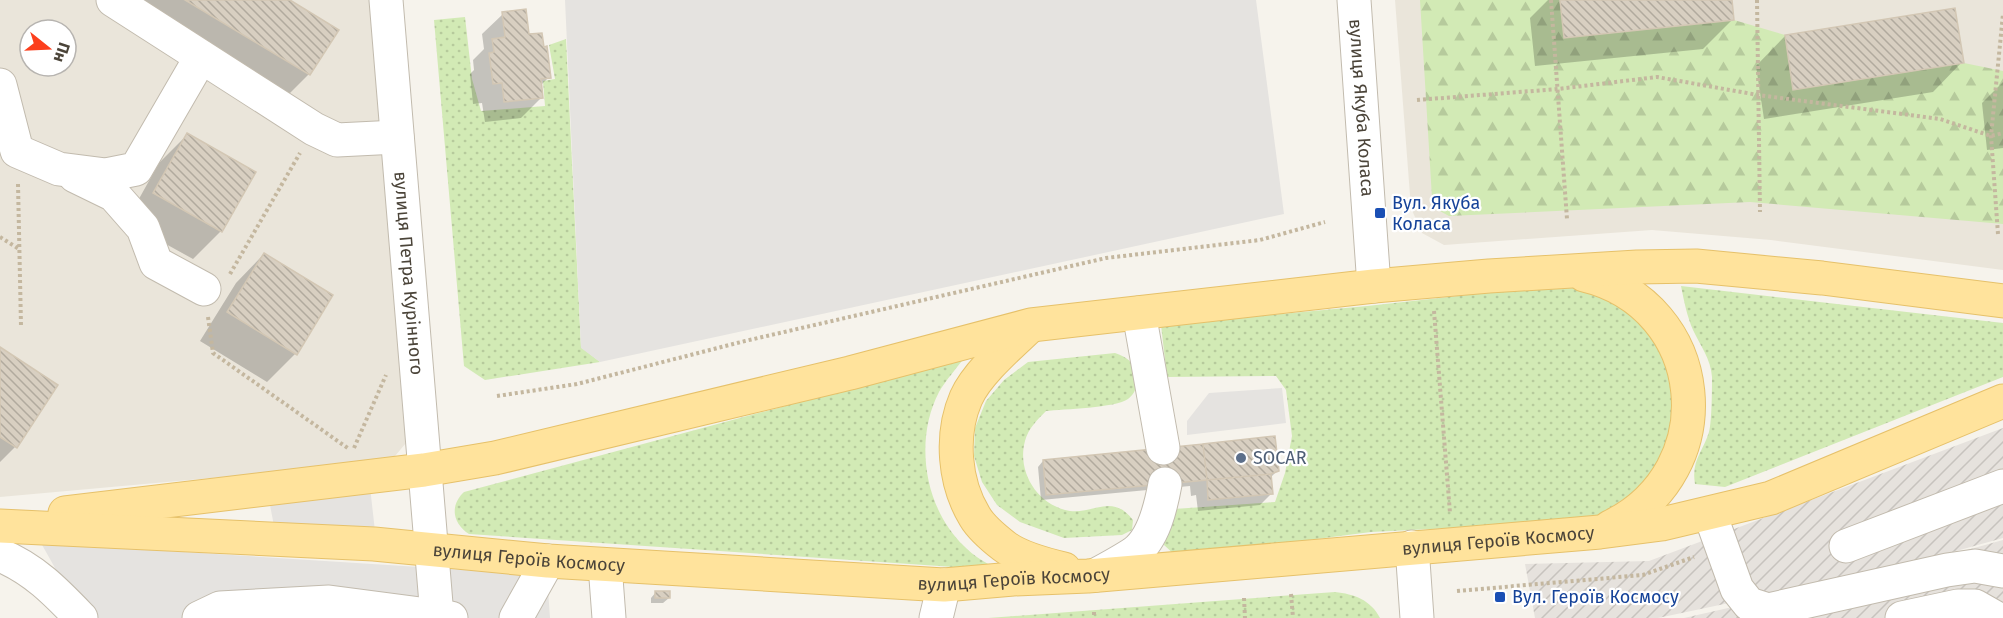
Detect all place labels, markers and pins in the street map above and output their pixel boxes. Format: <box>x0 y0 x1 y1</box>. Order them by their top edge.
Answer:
place label: Вул. Якуба Коласа <box>1392 192 1480 235</box>
marker: Вул. Якуба Коласа <box>1373 206 1387 220</box>
place label: SOCAR <box>1253 447 1307 469</box>
marker: SOCAR <box>1234 451 1248 465</box>
place label: Вул. Героїв Космосу <box>1512 586 1679 608</box>
marker: Вул. Героїв Космосу <box>1493 590 1507 604</box>

